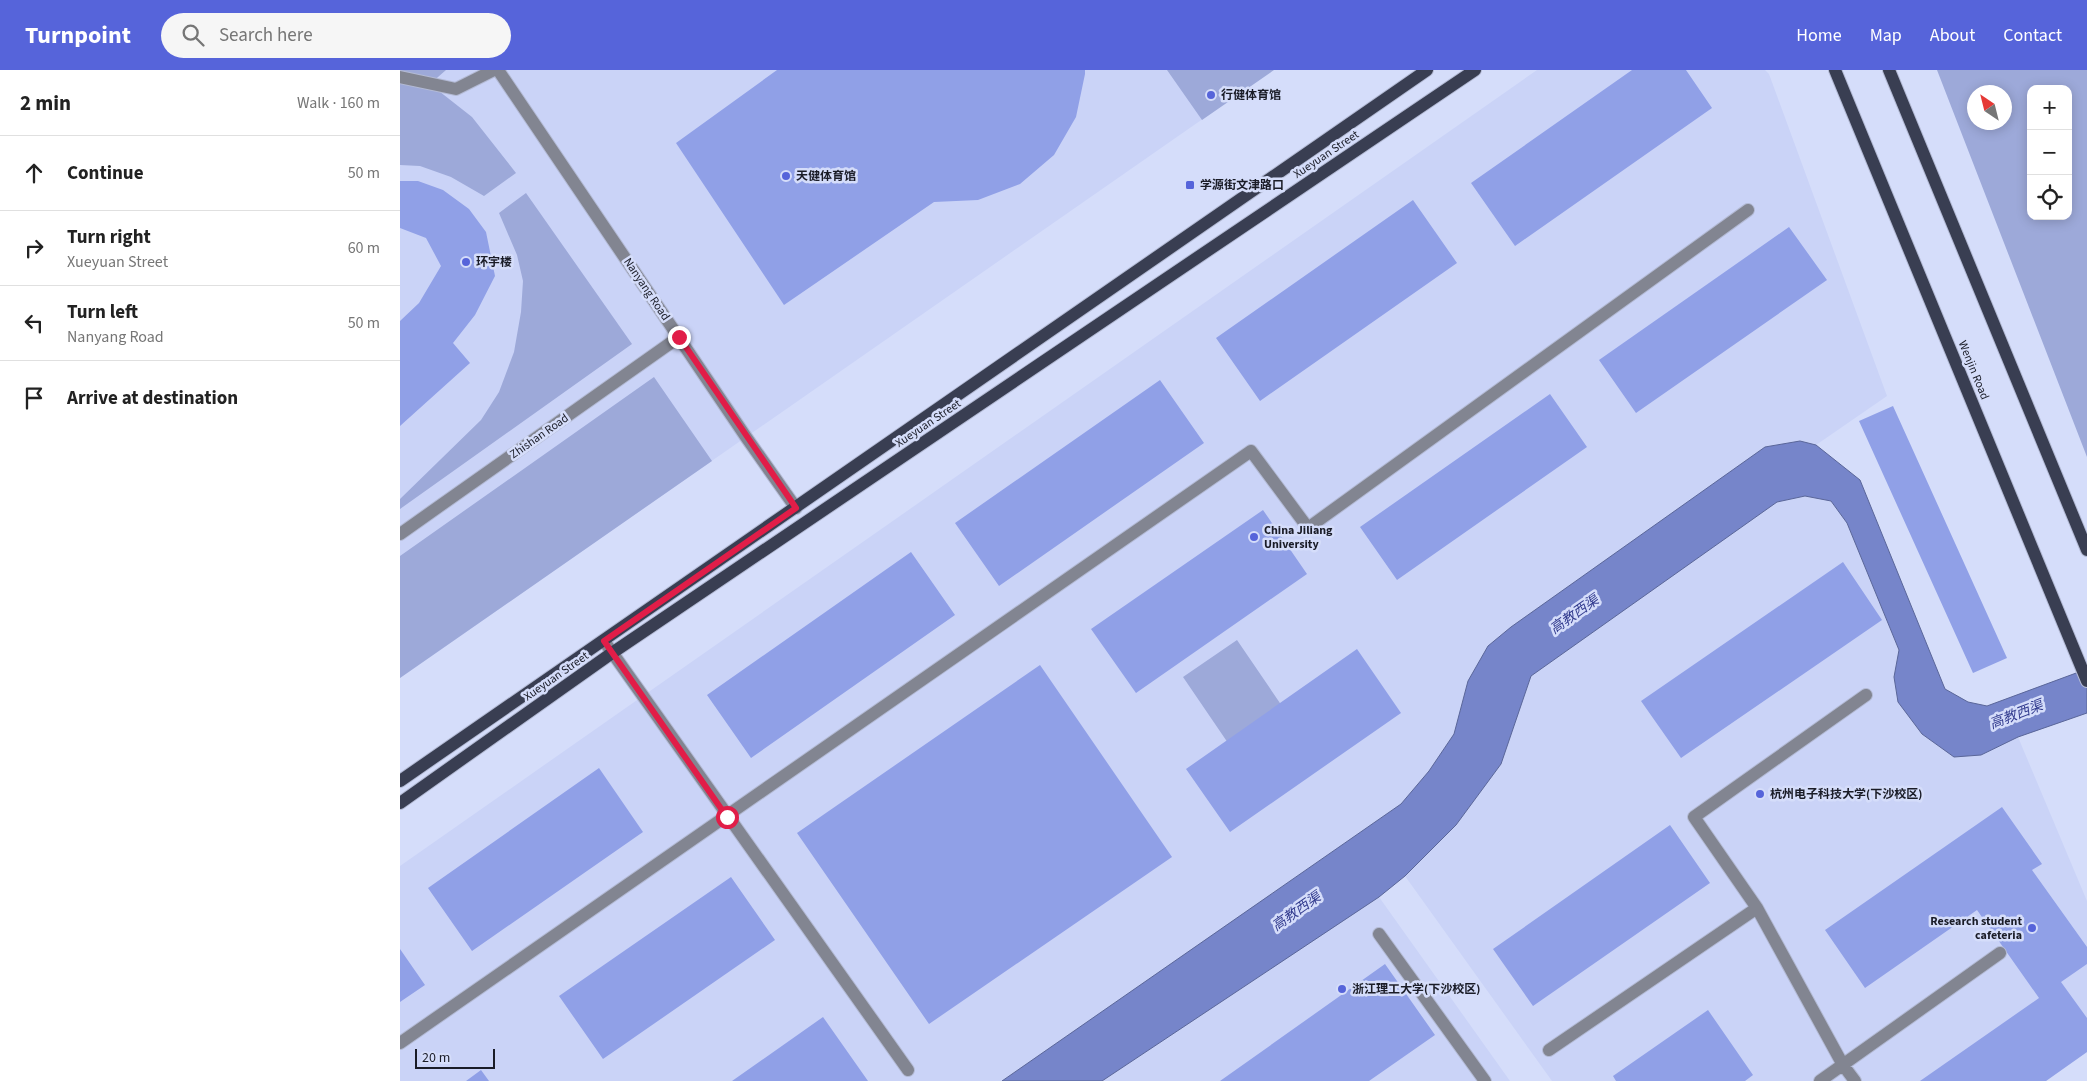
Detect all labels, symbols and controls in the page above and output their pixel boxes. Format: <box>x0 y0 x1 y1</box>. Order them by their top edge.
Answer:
search box <box>161 13 511 58</box>
text: Turnpoint <box>25 18 131 53</box>
icon: search <box>179 21 207 49</box>
text: Search here <box>219 22 313 49</box>
text: Home <box>1796 23 1842 48</box>
text: Map <box>1870 23 1902 48</box>
text: About <box>1930 23 1975 48</box>
text: Contact <box>2003 23 2062 48</box>
north arrow <box>1967 85 2012 130</box>
map controls <box>2027 85 2072 220</box>
button: + <box>2027 85 2072 130</box>
place label: 行健体育馆 <box>1221 87 1281 104</box>
text: 2 min <box>20 88 71 118</box>
marker: 行健体育馆 <box>1205 89 1217 101</box>
text: Walk · 160 m <box>297 92 380 114</box>
street label: Xueyuan Street <box>1290 126 1362 183</box>
button: − <box>2027 130 2072 175</box>
icon: ahead <box>20 159 48 187</box>
text: Continue <box>67 160 144 187</box>
text: 50 m <box>348 162 380 184</box>
place label: 天健体育馆 <box>796 168 856 185</box>
marker: 天健体育馆 <box>780 170 792 182</box>
button: locate <box>2027 175 2072 220</box>
place label: 学源街文津路口 <box>1200 177 1284 194</box>
marker: 学源街文津路口 <box>1184 179 1196 191</box>
text: Turn right <box>67 224 151 251</box>
icon: right <box>20 234 48 262</box>
text: 60 m <box>348 237 380 259</box>
text: Xueyuan Street <box>67 251 168 273</box>
place label: 环宇楼 <box>476 254 512 271</box>
street label: Nanyang Road <box>619 254 674 324</box>
marker: 环宇楼 <box>460 256 472 268</box>
text: Turn left <box>67 299 138 326</box>
icon: left <box>20 309 48 337</box>
text: 50 m <box>348 312 380 334</box>
text: Nanyang Road <box>67 326 164 348</box>
route end <box>668 326 691 349</box>
street label: Wenjin Road <box>1954 338 1993 402</box>
icon: arrive <box>20 384 48 412</box>
text: Arrive at destination <box>67 385 238 412</box>
street label: Xueyuan Street <box>892 395 964 452</box>
street label: Zhishan Road <box>506 410 572 463</box>
place label: China Jiliang University <box>1264 522 1333 553</box>
marker: China Jiliang University <box>1248 531 1260 543</box>
water label: 高教西渠 <box>1546 589 1605 639</box>
street label: Xueyuan Street <box>520 648 592 705</box>
water label: 高教西渠 <box>1987 695 2048 734</box>
place label: 杭州电子科技大学(下沙校区) <box>1770 786 1922 803</box>
marker: 杭州电子科技大学(下沙校区) <box>1754 788 1766 800</box>
route start <box>716 806 739 829</box>
water label: 高教西渠 <box>1268 886 1327 936</box>
place label: Research student cafeteria <box>1930 913 2022 944</box>
marker: Research student cafeteria <box>2026 922 2038 934</box>
place label: 浙江理工大学(下沙校区) <box>1352 981 1480 998</box>
marker: 浙江理工大学(下沙校区) <box>1336 983 1348 995</box>
scale bar <box>415 1046 495 1069</box>
text: 20 m <box>422 1048 450 1068</box>

